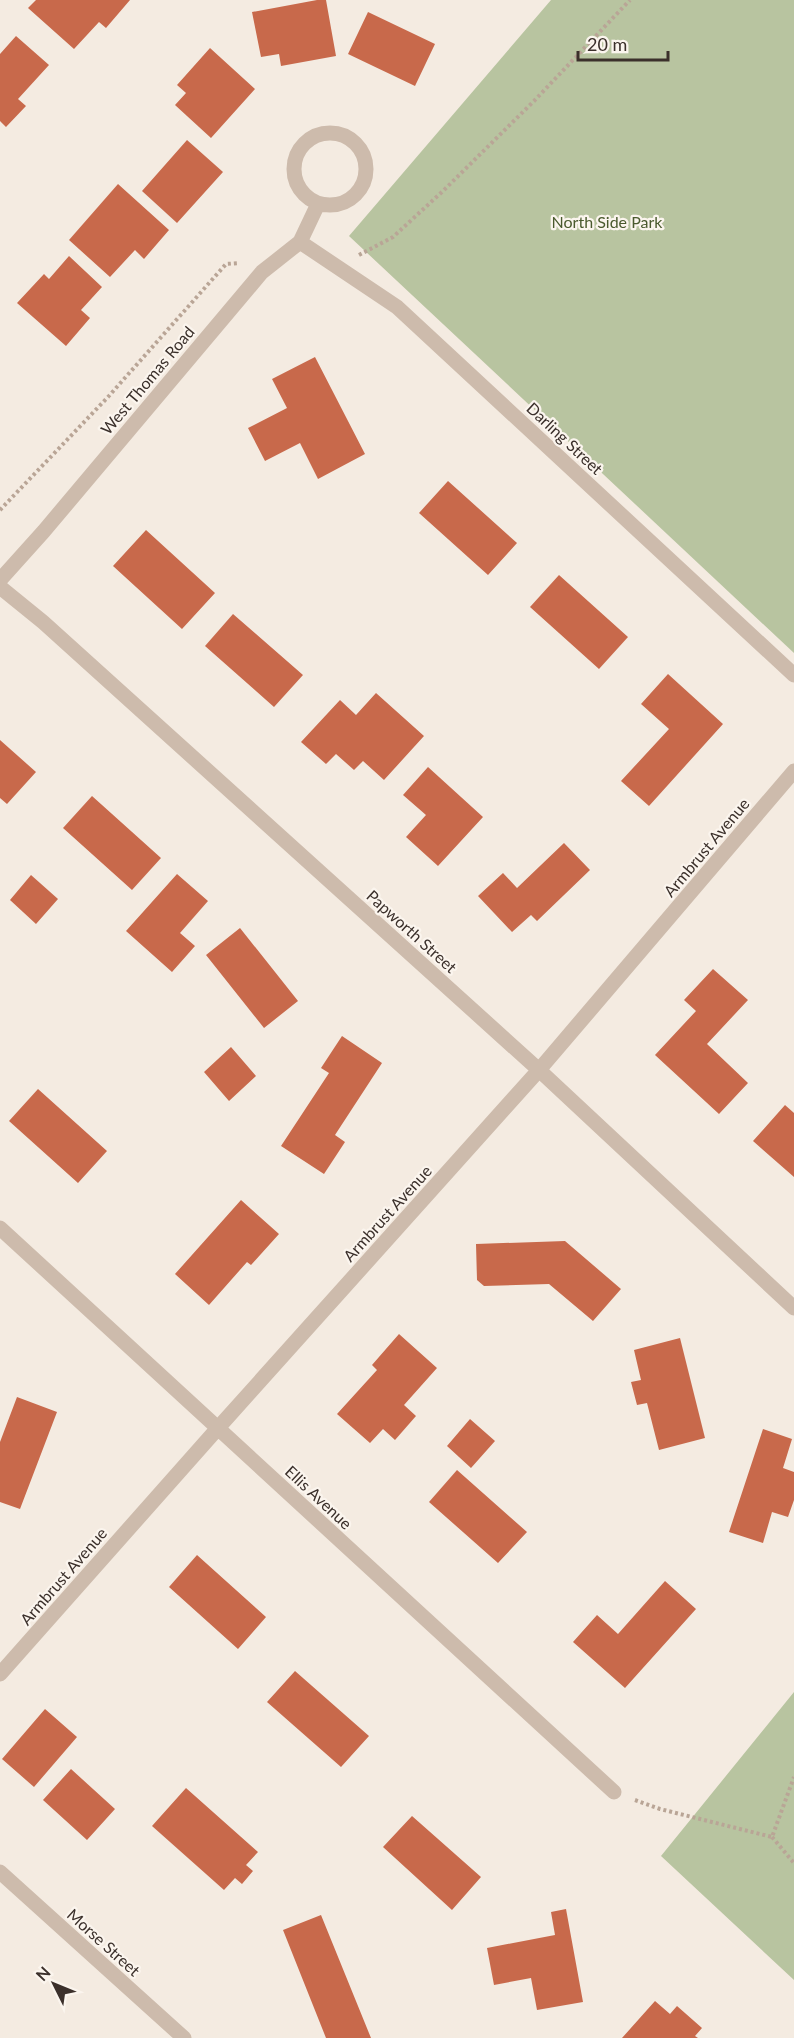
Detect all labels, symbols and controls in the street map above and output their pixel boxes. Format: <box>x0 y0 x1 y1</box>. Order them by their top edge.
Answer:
scale bar <box>578 24 668 62</box>
text: 20 m <box>587 33 627 55</box>
park label: North Side Park <box>552 212 663 231</box>
street label: West Thomas Road <box>96 322 198 438</box>
street label: Darling Street <box>523 398 607 478</box>
street label: Armbrust Avenue <box>659 794 753 900</box>
street label: Papworth Street <box>363 886 461 977</box>
street label: Armbrust Avenue <box>339 1161 435 1265</box>
street label: Ellis Avenue <box>282 1461 356 1533</box>
street label: Armbrust Avenue <box>16 1523 110 1629</box>
street label: Morse Street <box>64 1904 144 1980</box>
north arrow <box>24 1954 84 2014</box>
text: N <box>32 1962 54 1984</box>

